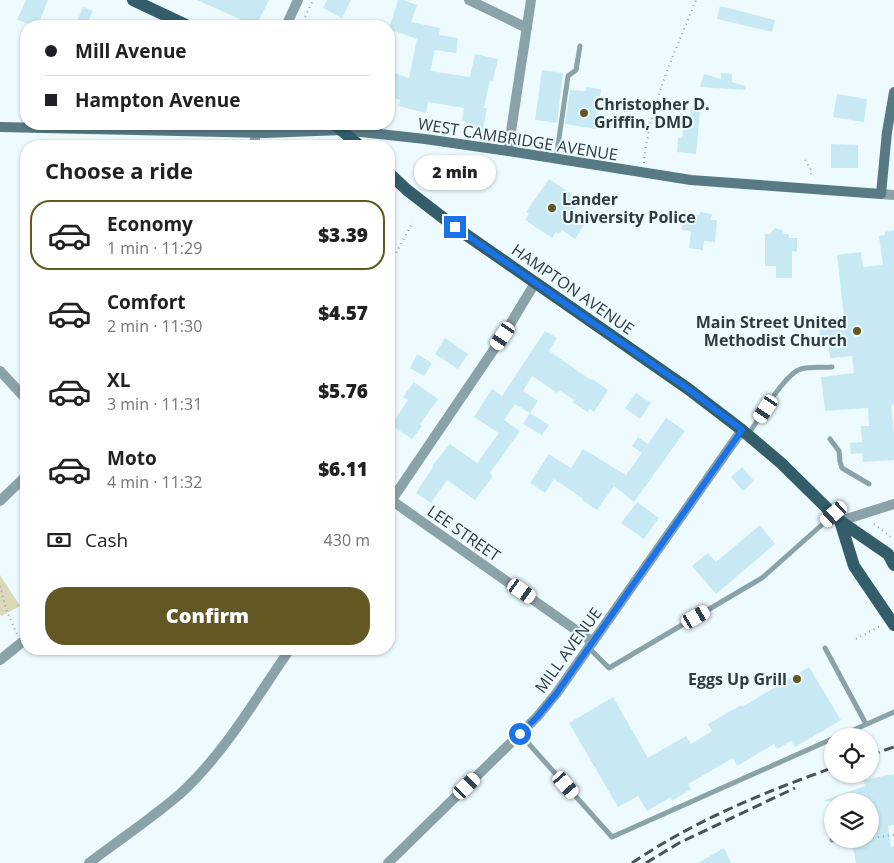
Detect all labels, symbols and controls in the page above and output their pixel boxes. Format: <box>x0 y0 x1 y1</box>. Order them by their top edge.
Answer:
text: Mill Avenue <box>75 38 187 64</box>
text: Hampton Avenue <box>75 87 240 113</box>
place label: Christopher D. Griffin, DMD <box>594 93 710 133</box>
marker: Christopher D. Griffin, DMD <box>578 107 590 119</box>
street label: WEST CAMBRIDGE AVENUE <box>416 112 620 166</box>
callout: 2 min <box>414 154 496 190</box>
text: Choose a ride <box>45 155 193 185</box>
text: 2 min <box>432 161 478 183</box>
place label: Lander University Police <box>562 188 696 228</box>
marker: Lander University Police <box>546 202 558 214</box>
text: Economy <box>107 211 193 237</box>
icon: car <box>47 213 92 258</box>
route end <box>444 216 466 238</box>
text: $3.39 <box>318 222 368 248</box>
text: 1 min · 11:29 <box>107 237 202 259</box>
street label: HAMPTON AVENUE <box>507 239 639 339</box>
text: Comfort <box>107 289 186 315</box>
icon: car <box>47 291 92 336</box>
text: $4.57 <box>318 300 368 326</box>
place label: Main Street United Methodist Church <box>696 311 847 351</box>
text: 2 min · 11:30 <box>107 315 202 337</box>
car <box>488 319 517 353</box>
marker: Main Street United Methodist Church <box>851 325 863 337</box>
text: XL <box>107 367 130 393</box>
icon: car <box>47 369 92 414</box>
text: $5.76 <box>318 378 368 404</box>
car <box>751 392 780 426</box>
text: 3 min · 11:31 <box>107 393 202 415</box>
text: Moto <box>107 445 157 471</box>
icon: car <box>47 447 92 492</box>
text: $6.11 <box>318 456 368 482</box>
text: 4 min · 11:32 <box>107 471 202 493</box>
car <box>817 498 850 530</box>
street label: LEE STREET <box>423 500 505 566</box>
icon: cash <box>45 526 73 554</box>
text: Cash <box>85 527 128 553</box>
text: 430 m <box>324 529 370 551</box>
car <box>505 576 538 606</box>
button: Confirm <box>45 587 370 645</box>
street label: MILL AVENUE <box>529 603 607 697</box>
car <box>679 603 712 631</box>
place label: Eggs Up Grill <box>688 668 787 690</box>
marker: Eggs Up Grill <box>791 673 803 685</box>
route start <box>509 723 531 745</box>
map controls <box>824 728 879 848</box>
button: locate <box>824 728 879 783</box>
car <box>550 769 581 801</box>
car <box>450 770 483 802</box>
button: layers <box>824 793 879 848</box>

